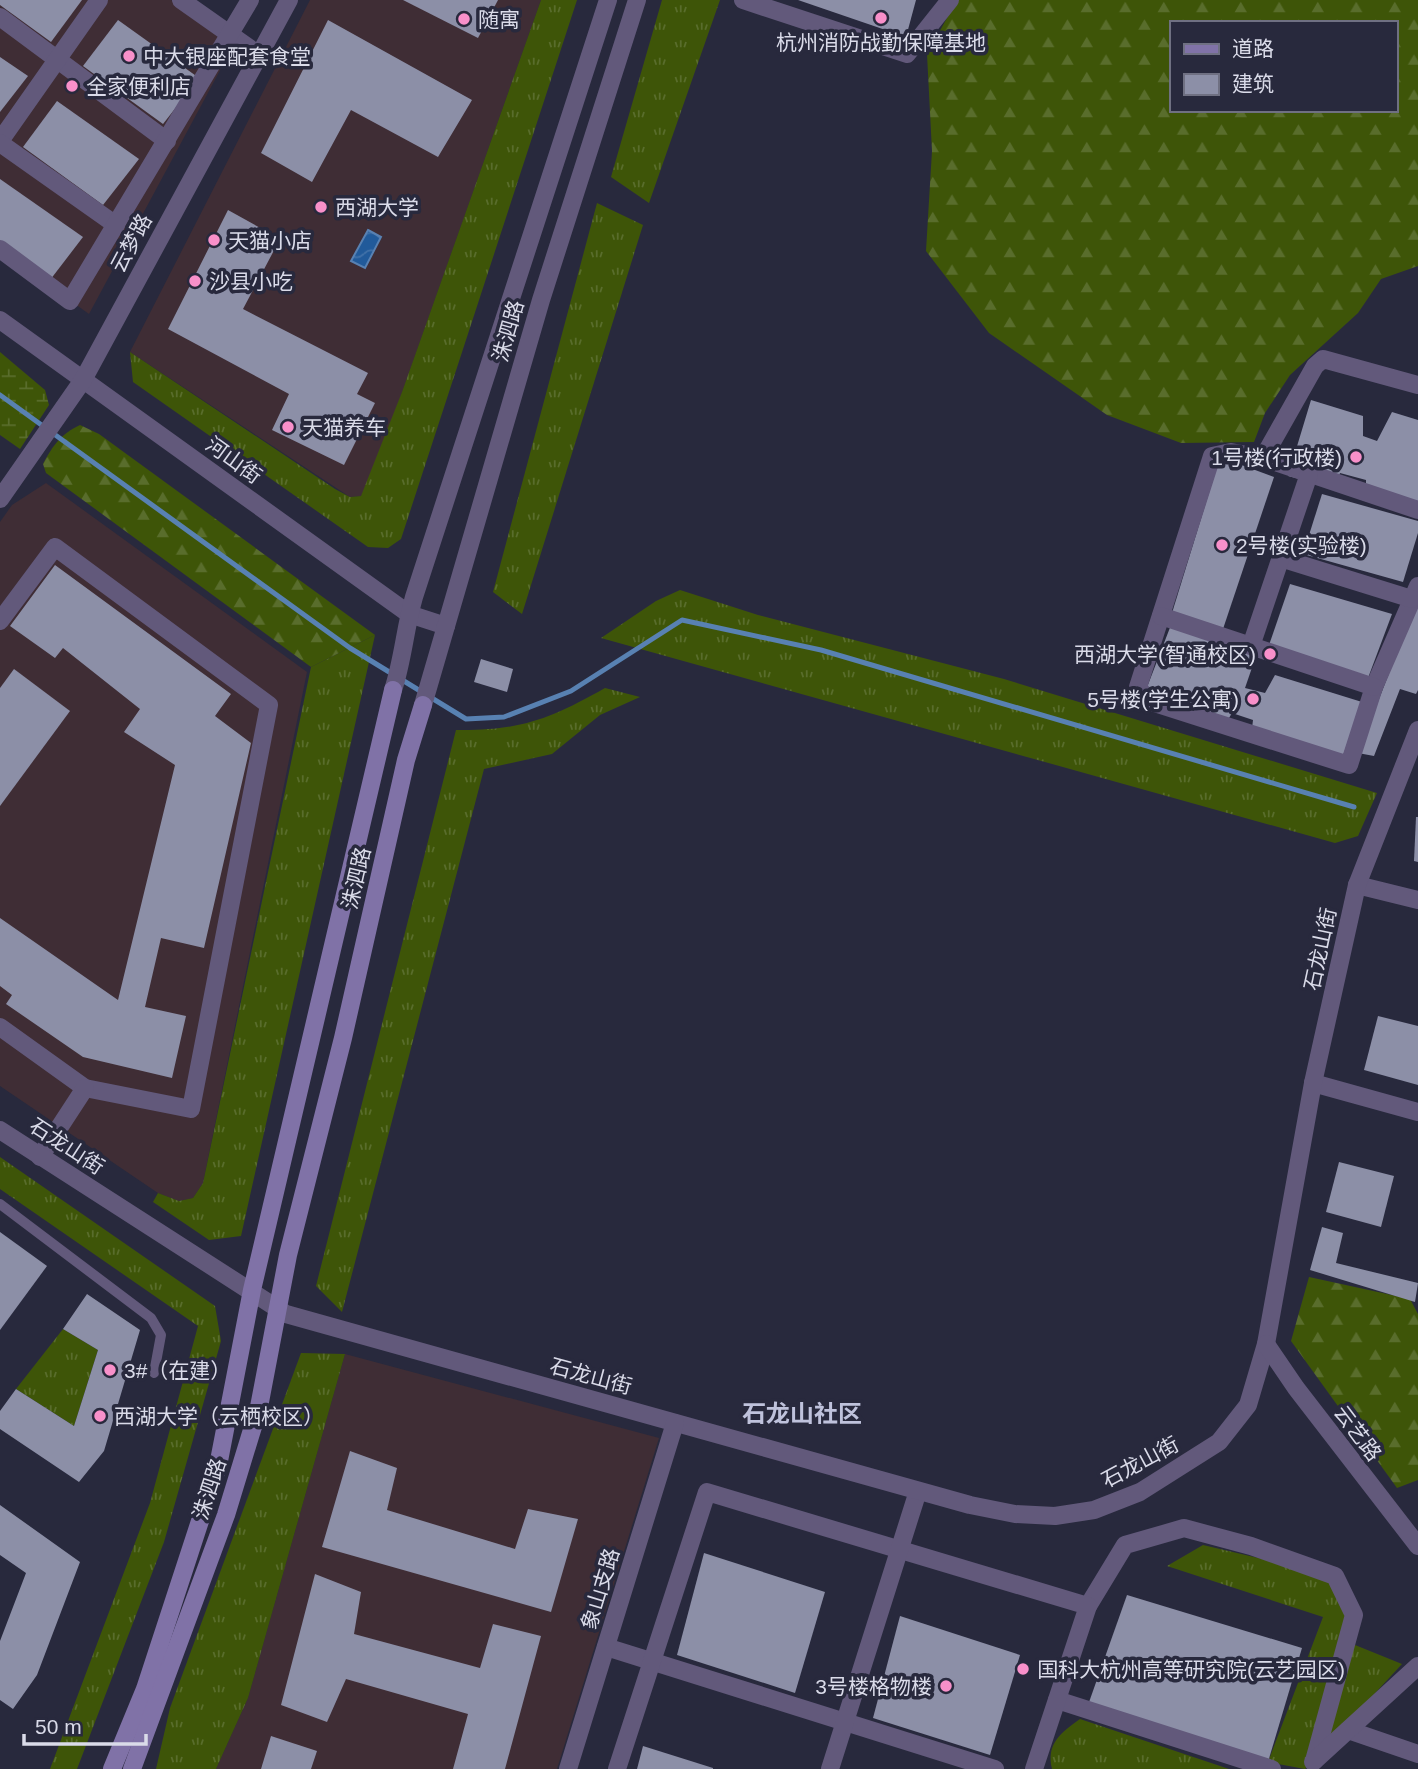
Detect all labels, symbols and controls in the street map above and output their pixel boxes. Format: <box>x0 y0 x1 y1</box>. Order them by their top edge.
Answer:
place label: 随寓 <box>478 8 520 31</box>
marker: 杭州消防战勤保障基地 <box>873 10 889 26</box>
marker: 随寓 <box>456 11 472 27</box>
legend <box>1170 21 1397 112</box>
place label: 杭州消防战勤保障基地 <box>776 31 986 54</box>
text: 道路 <box>1232 37 1274 60</box>
place label: 中大银座配套食堂 <box>143 45 311 68</box>
marker: 中大银座配套食堂 <box>121 48 137 64</box>
text: 建筑 <box>1232 72 1274 95</box>
place label: 全家便利店 <box>86 75 191 98</box>
marker: 全家便利店 <box>64 78 80 94</box>
place label: 西湖大学 <box>335 196 419 219</box>
marker: 西湖大学 <box>313 199 329 215</box>
street label: 云梦路 <box>106 210 156 276</box>
place label: 天猫小店 <box>228 229 312 252</box>
marker: 天猫小店 <box>206 232 222 248</box>
place label: 沙县小吃 <box>209 270 293 293</box>
marker: 沙县小吃 <box>187 273 203 289</box>
street label: 洙泗路 <box>488 298 528 364</box>
place label: 天猫养车 <box>302 416 386 439</box>
marker: 天猫养车 <box>280 419 296 435</box>
street label: 河山街 <box>202 432 266 488</box>
place label: 1号楼(行政楼) <box>1211 446 1342 469</box>
marker: 1号楼(行政楼) <box>1348 449 1364 465</box>
place label: 2号楼(实验楼) <box>1236 534 1367 557</box>
marker: 2号楼(实验楼) <box>1214 537 1230 553</box>
place label: 西湖大学(智通校区) <box>1074 643 1256 666</box>
marker: 西湖大学(智通校区) <box>1262 646 1278 662</box>
place label: 5号楼(学生公寓) <box>1087 688 1239 711</box>
marker: 5号楼(学生公寓) <box>1245 691 1261 707</box>
street label: 洙泗路 <box>338 845 374 911</box>
street label: 石龙山街 <box>1300 906 1340 992</box>
street label: 石龙山街 <box>26 1113 108 1179</box>
street label: 石龙山街 <box>547 1354 635 1398</box>
place label: 3#（在建） <box>124 1359 231 1382</box>
marker: 3#（在建） <box>102 1362 118 1378</box>
district label: 石龙山社区 <box>742 1400 862 1427</box>
street label: 云艺路 <box>1330 1401 1386 1465</box>
place label: 西湖大学（云栖校区） <box>114 1405 324 1428</box>
marker: 西湖大学（云栖校区） <box>92 1408 108 1424</box>
street label: 石龙山街 <box>1098 1432 1182 1492</box>
street label: 洙泗路 <box>188 1455 230 1523</box>
street label: 象山支路 <box>577 1545 623 1633</box>
place label: 国科大杭州高等研究院(云艺园区) <box>1037 1658 1345 1681</box>
marker: 国科大杭州高等研究院(云艺园区) <box>1015 1661 1031 1677</box>
place label: 3号楼格物楼 <box>815 1675 932 1698</box>
marker: 3号楼格物楼 <box>938 1678 954 1694</box>
scale bar <box>24 1702 147 1746</box>
text: 50 m <box>35 1715 82 1738</box>

